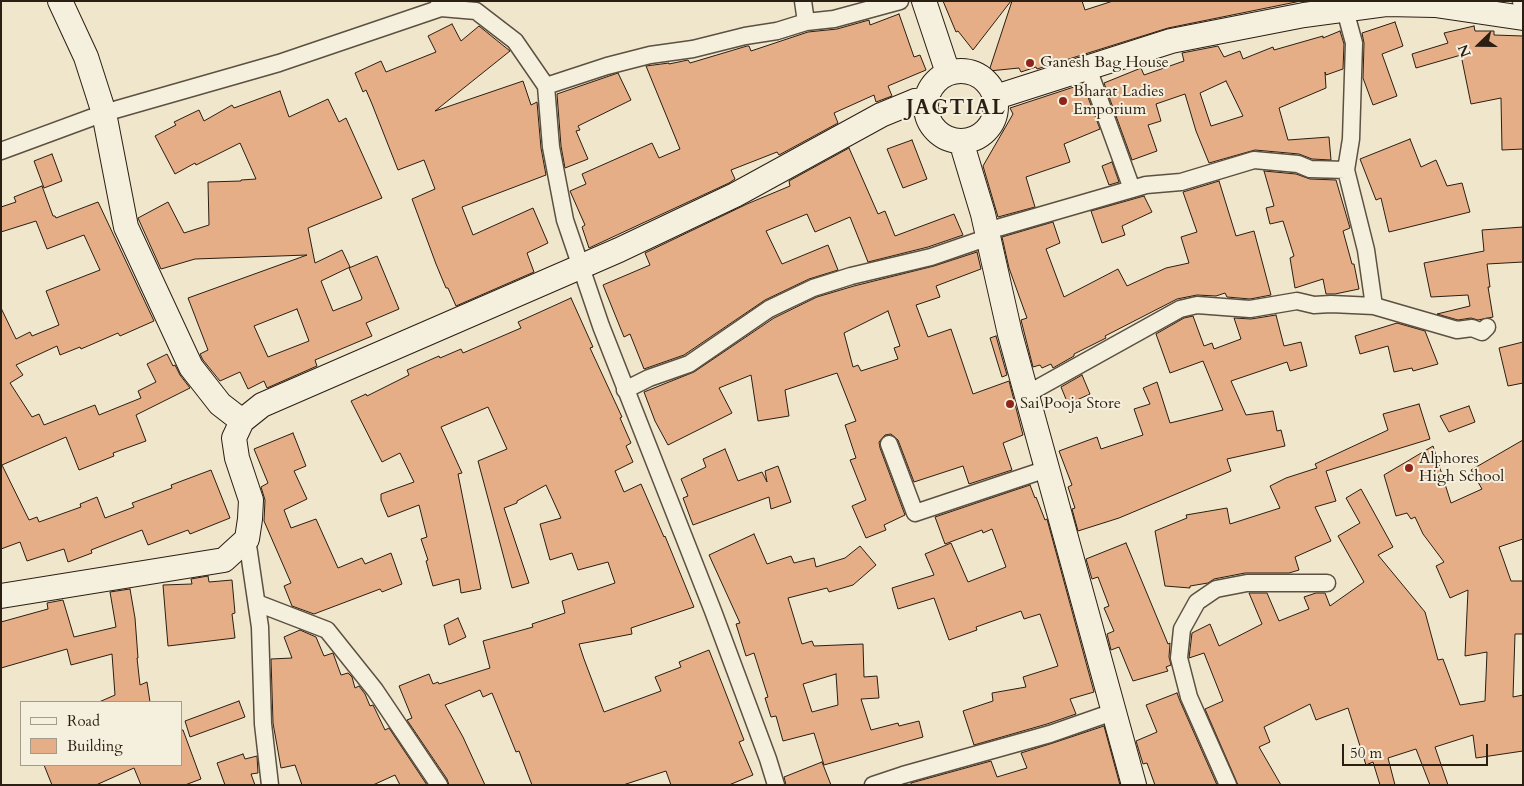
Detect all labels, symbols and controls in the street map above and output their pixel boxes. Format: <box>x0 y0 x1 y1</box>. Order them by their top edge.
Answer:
north arrow <box>1454 20 1504 70</box>
text: N <box>1454 42 1476 60</box>
place label: Ganesh Bag House <box>1040 53 1169 73</box>
marker: Ganesh Bag House <box>1024 57 1036 69</box>
place label: Bharat Ladies Emporium <box>1073 82 1164 120</box>
marker: Bharat Ladies Emporium <box>1057 95 1069 107</box>
district label: JAGTIAL <box>905 96 1007 122</box>
place label: Sai Pooja Store <box>1020 394 1121 414</box>
marker: Sai Pooja Store <box>1004 398 1016 410</box>
place label: Alphores High School <box>1419 449 1504 487</box>
marker: Alphores High School <box>1403 462 1415 474</box>
legend <box>20 701 182 766</box>
text: Road <box>67 711 100 731</box>
scale bar <box>1344 734 1490 766</box>
text: Building <box>67 736 123 756</box>
text: 50 m <box>1350 743 1382 763</box>

